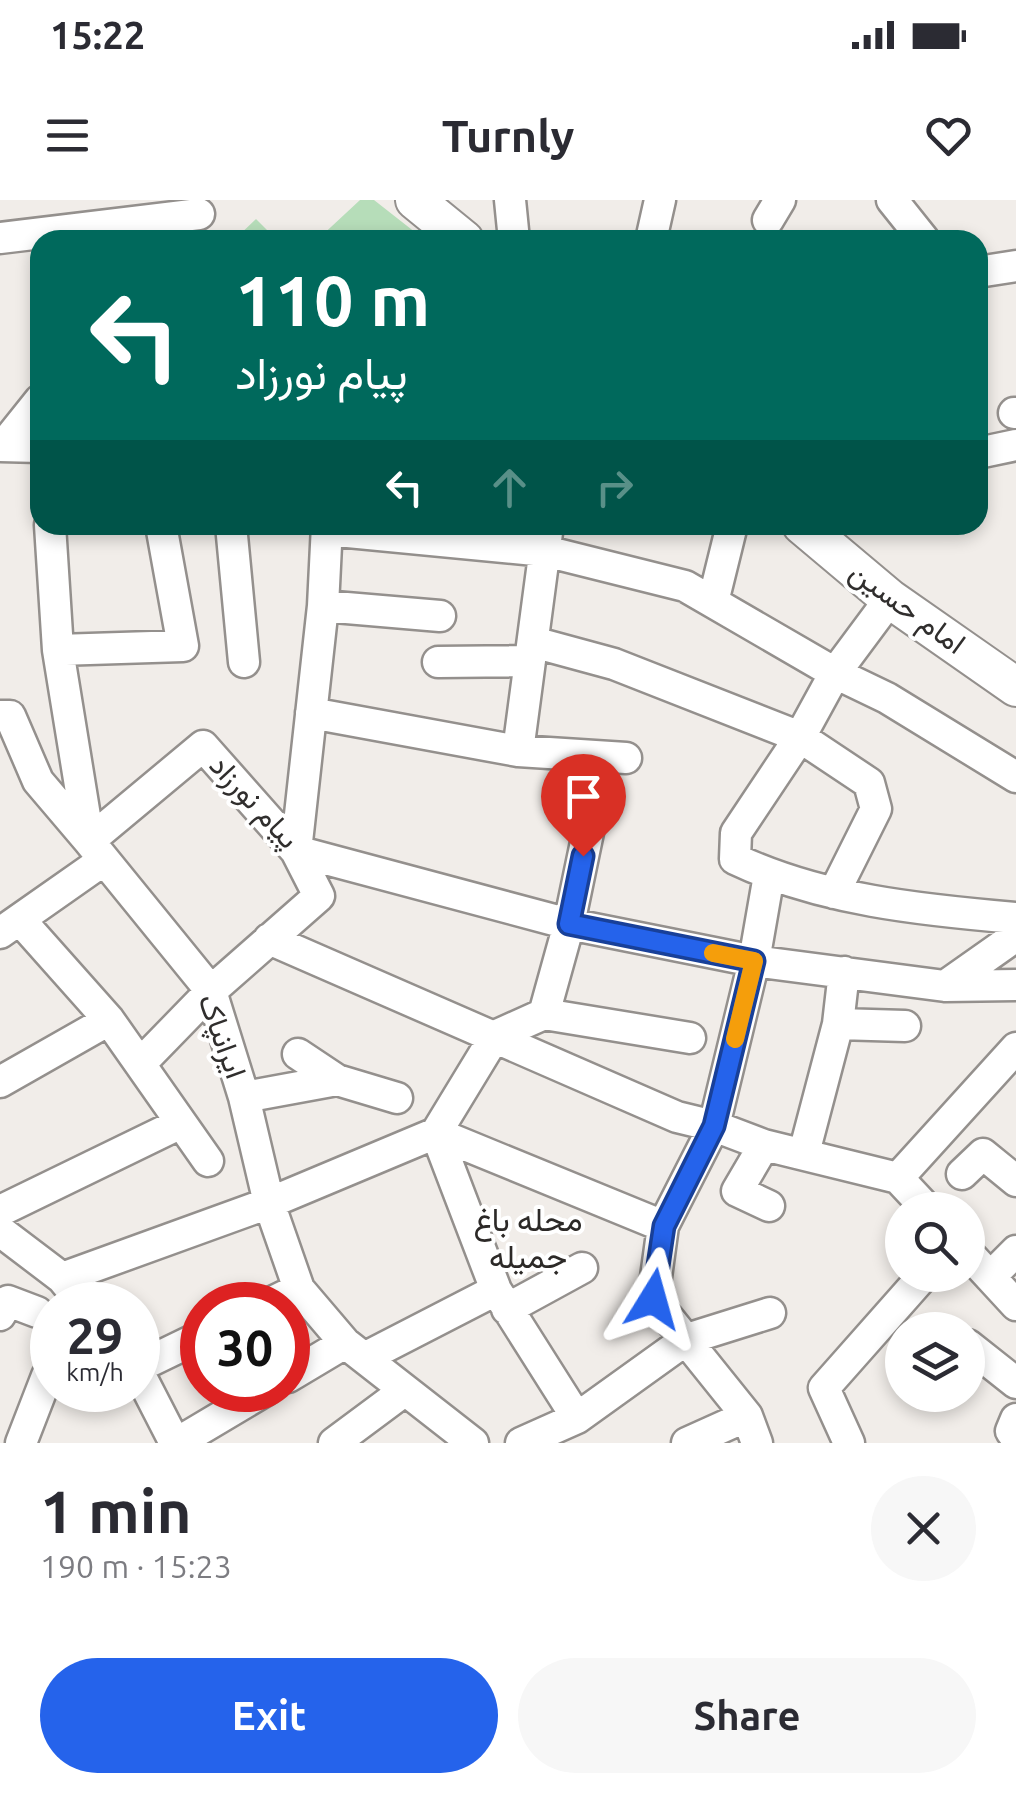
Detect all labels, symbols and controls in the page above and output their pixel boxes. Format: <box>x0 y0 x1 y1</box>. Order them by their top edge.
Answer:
text: 15:22 <box>50 14 145 56</box>
icon: menu <box>40 108 95 163</box>
icon: heart <box>921 108 976 163</box>
text: Turnly <box>442 110 574 161</box>
text: 110 m <box>235 261 430 339</box>
icon: left <box>70 270 200 400</box>
text: پیام نورزاد <box>235 347 408 398</box>
icon: left <box>377 460 432 515</box>
icon: ahead <box>482 460 537 515</box>
icon: right <box>587 460 642 515</box>
street label: امام حسین <box>842 554 972 663</box>
street label: پیام نورزاد <box>200 747 307 857</box>
pin <box>541 754 626 857</box>
icon: arrive <box>556 769 611 824</box>
street label: ایرانپاک <box>188 989 254 1084</box>
map controls <box>885 1192 985 1412</box>
button: search <box>885 1192 985 1292</box>
district label: محله باغ‌ جمیله <box>473 1201 583 1275</box>
position arrow <box>601 1247 705 1351</box>
speed limit sign: 30 <box>180 1282 310 1412</box>
text: 29 <box>67 1307 123 1363</box>
button: layers <box>885 1312 985 1412</box>
text: km/h <box>66 1358 124 1386</box>
button: close <box>871 1476 976 1581</box>
text: 1 min <box>40 1477 192 1544</box>
text: 190 m · 15:23 <box>40 1548 232 1584</box>
button: Exit <box>40 1658 498 1773</box>
button: Share <box>518 1658 976 1773</box>

